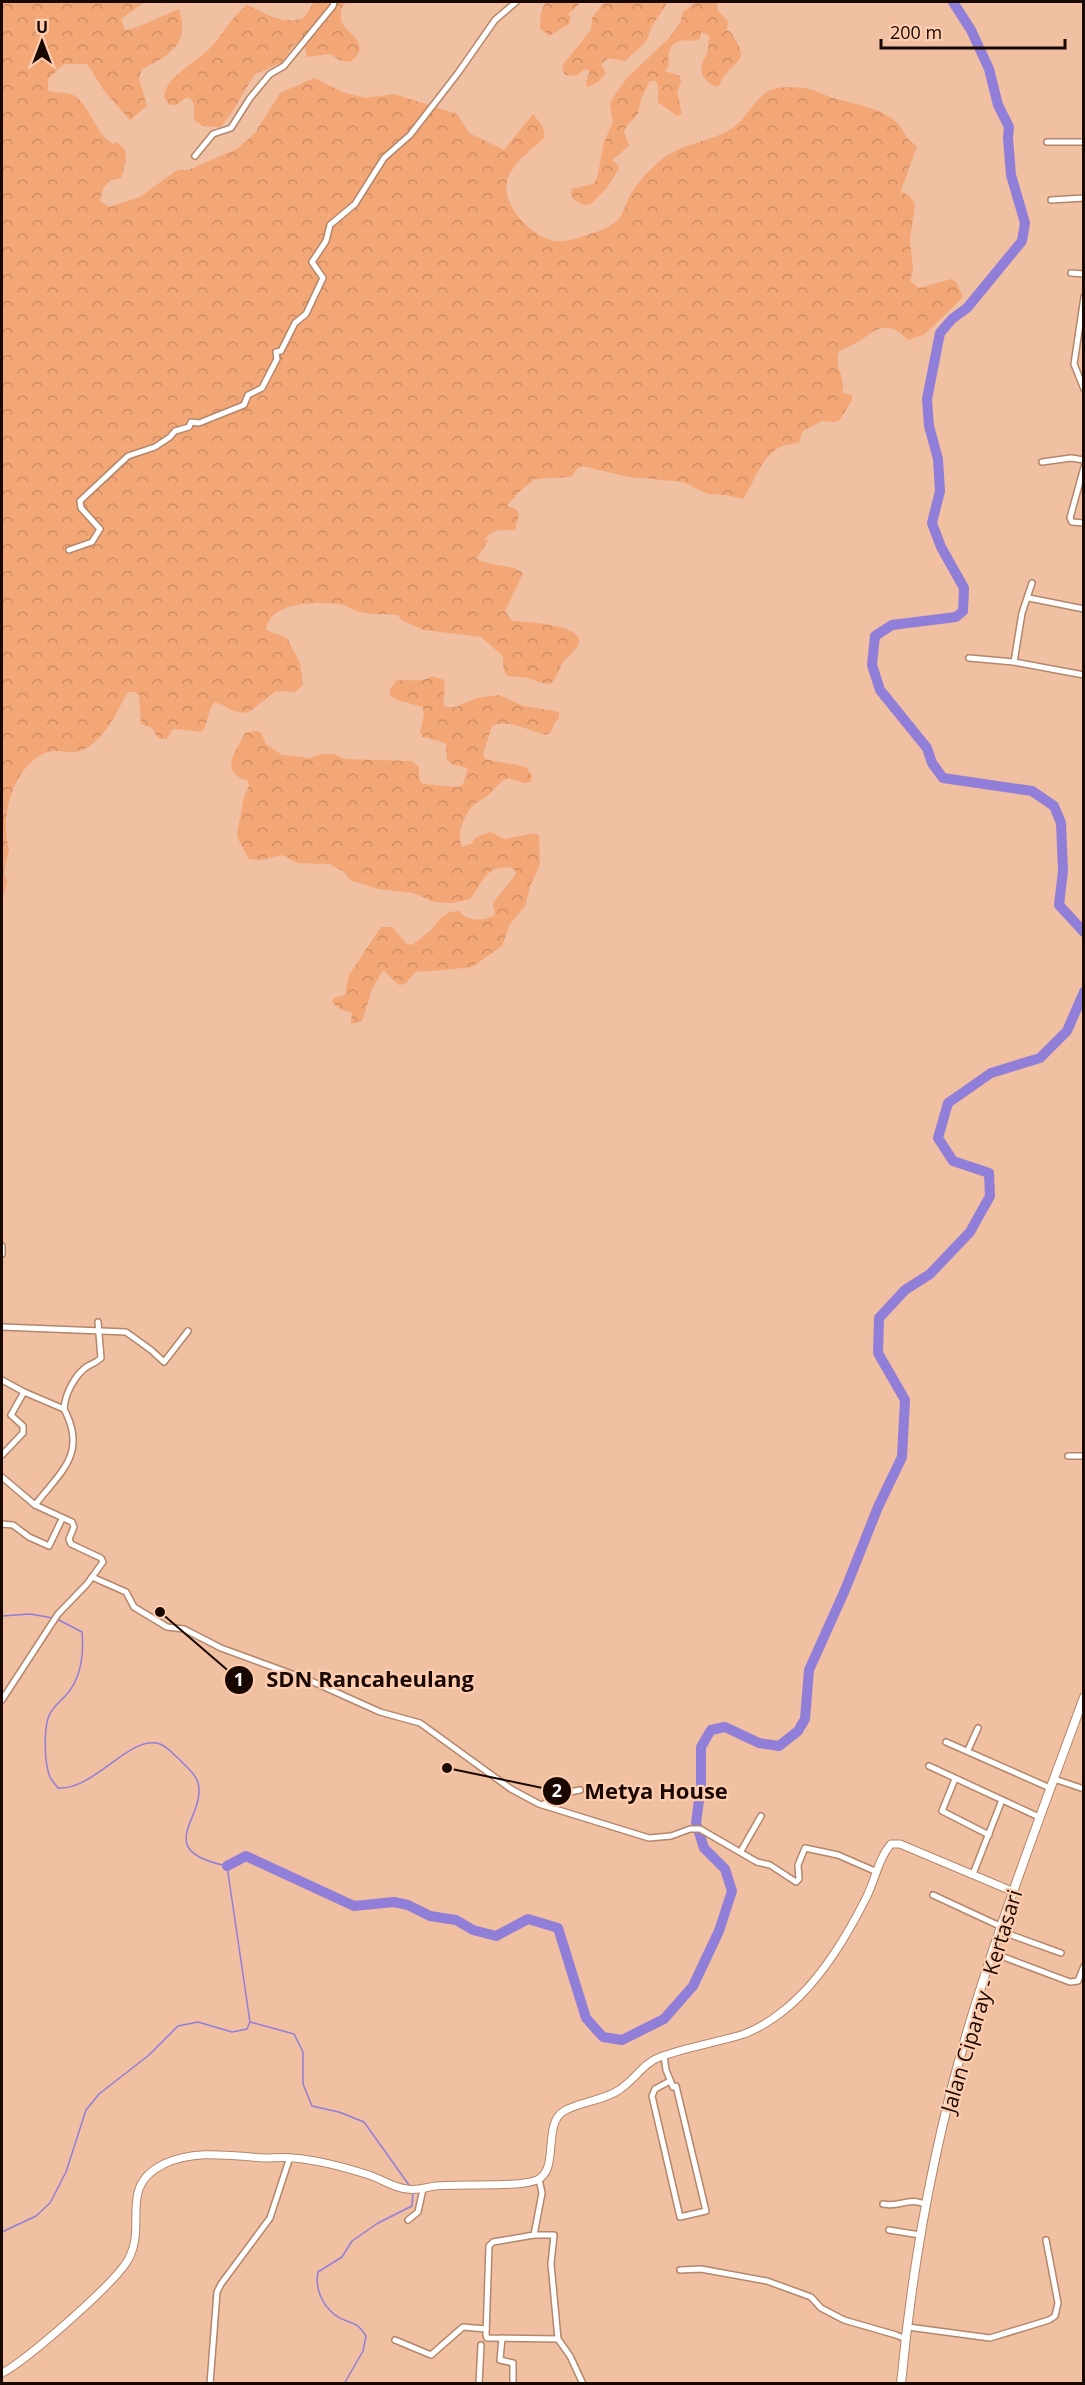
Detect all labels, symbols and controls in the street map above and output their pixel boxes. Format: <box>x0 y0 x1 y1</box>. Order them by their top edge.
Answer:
north arrow <box>12 12 72 72</box>
scale bar <box>881 12 1066 50</box>
text: U <box>36 16 48 38</box>
text: 200 m <box>890 20 942 44</box>
callout: SDN Rancaheulang <box>224 1660 486 1700</box>
text: SDN Rancaheulang <box>266 1663 474 1693</box>
text: 1 <box>234 1667 244 1691</box>
callout: Metya House <box>542 1771 740 1811</box>
text: Metya House <box>584 1775 728 1805</box>
text: 2 <box>552 1778 562 1802</box>
street label: Jalan Ciparay - Kertasari <box>933 1886 1028 2118</box>

